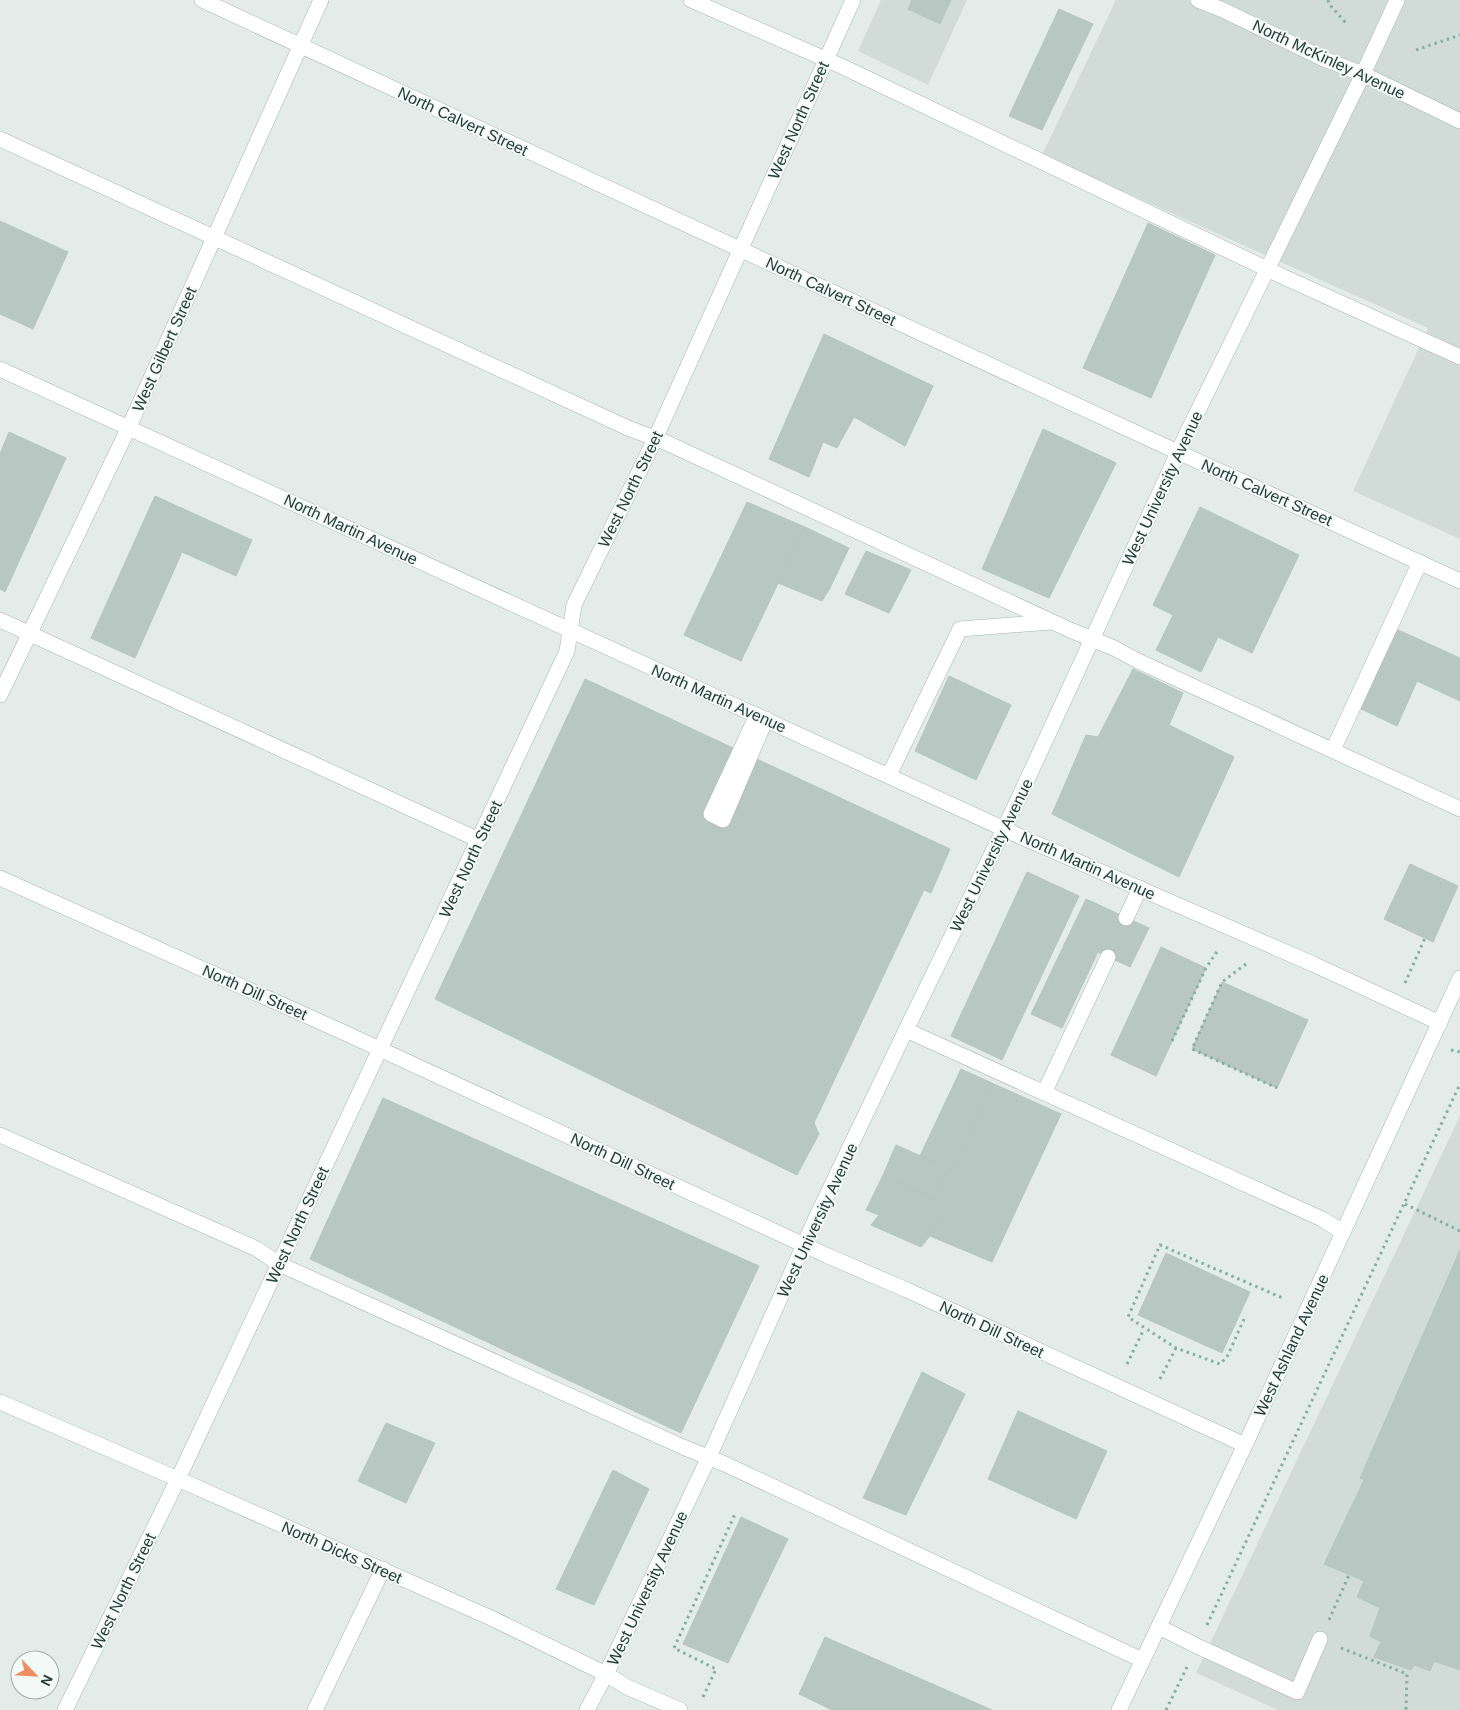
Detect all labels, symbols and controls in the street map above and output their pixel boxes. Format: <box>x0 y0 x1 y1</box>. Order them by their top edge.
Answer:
street label: North McKinley Avenue <box>1250 17 1408 102</box>
street label: West North Street <box>765 58 832 182</box>
street label: North Calvert Street <box>395 84 531 159</box>
street label: North Calvert Street <box>763 254 899 329</box>
street label: West Gilbert Street <box>129 284 200 414</box>
street label: West University Avenue <box>1119 408 1206 568</box>
street label: West North Street <box>595 428 666 550</box>
street label: North Calvert Street <box>1199 456 1335 529</box>
street label: North Martin Avenue <box>281 491 420 568</box>
street label: North Martin Avenue <box>649 661 789 736</box>
street label: West University Avenue <box>947 776 1036 935</box>
street label: West North Street <box>436 798 505 920</box>
street label: North Martin Avenue <box>1018 828 1158 903</box>
street label: North Dill Street <box>200 962 310 1023</box>
street label: North Dill Street <box>568 1130 678 1193</box>
street label: West University Avenue <box>774 1140 861 1300</box>
street label: West North Street <box>263 1164 332 1286</box>
street label: West Ashland Avenue <box>1251 1271 1332 1419</box>
street label: North Dill Street <box>937 1298 1047 1361</box>
street label: West University Avenue <box>604 1508 691 1668</box>
street label: North Dicks Street <box>279 1518 405 1587</box>
street label: West North Street <box>88 1530 159 1652</box>
north arrow <box>10 1650 60 1700</box>
text: N <box>37 1673 56 1688</box>

